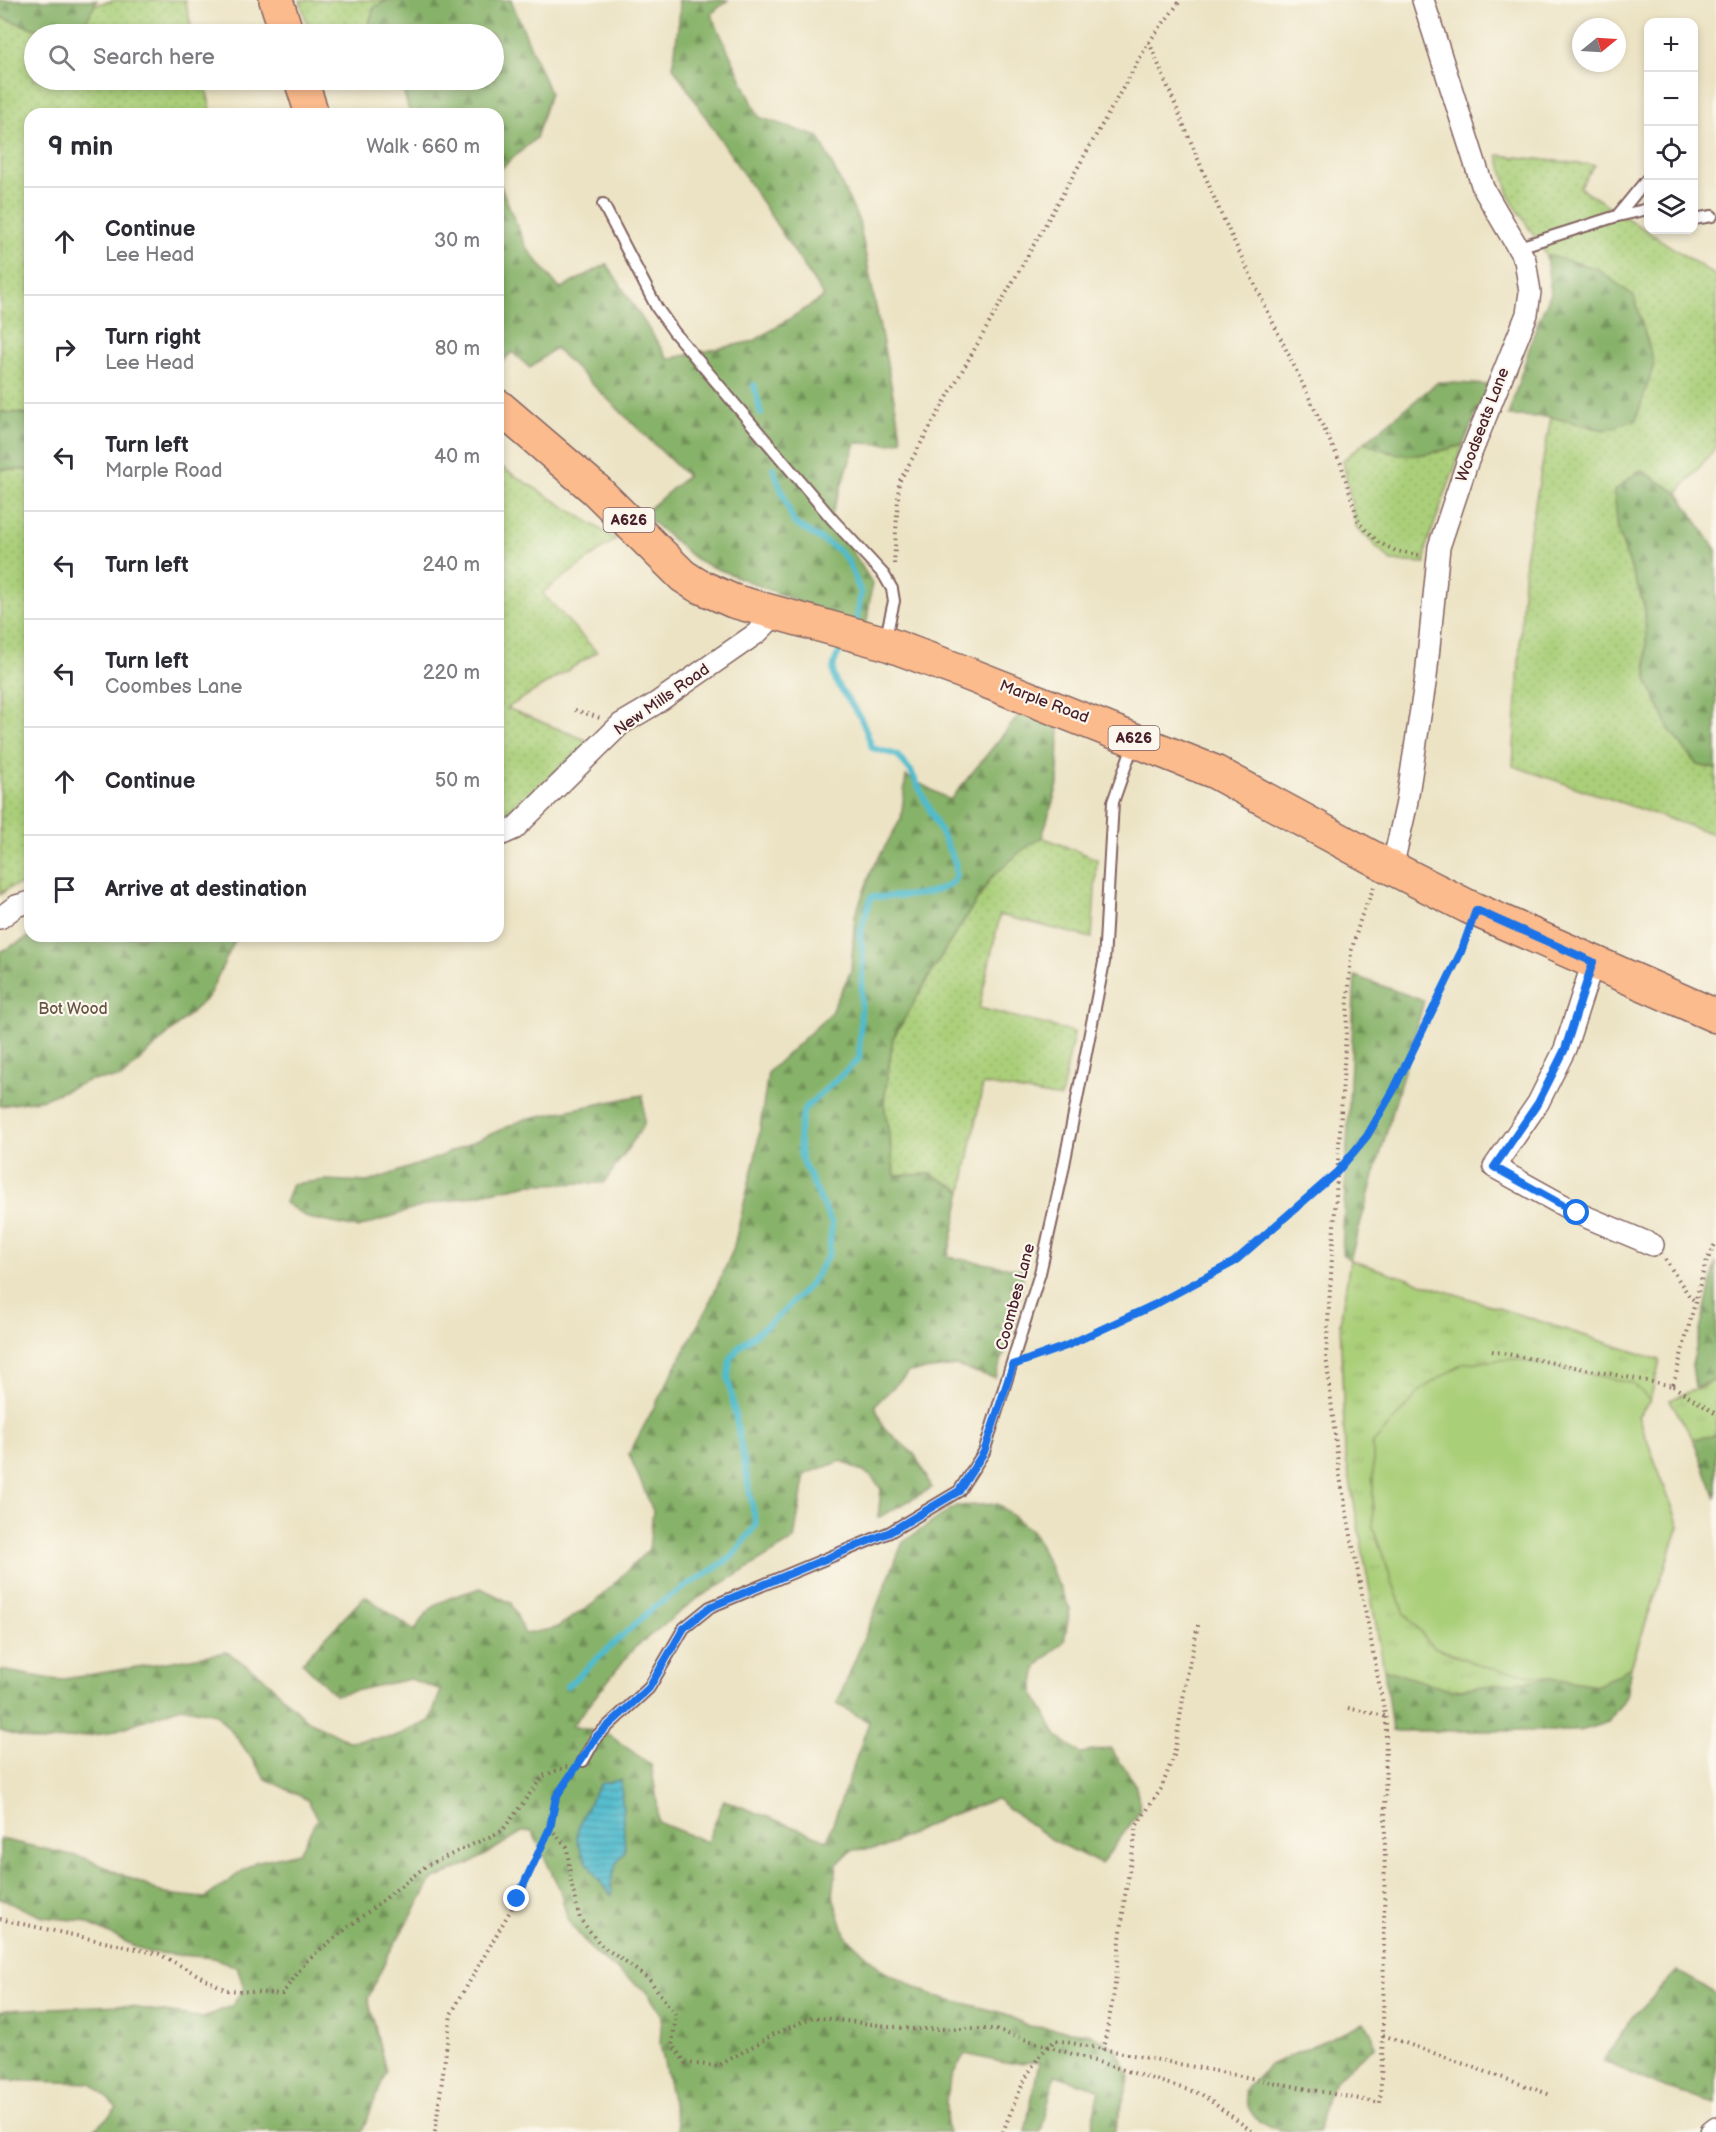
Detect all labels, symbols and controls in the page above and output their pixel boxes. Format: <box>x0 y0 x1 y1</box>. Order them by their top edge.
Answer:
north arrow <box>1572 18 1626 72</box>
map controls <box>1644 18 1698 234</box>
button: + <box>1644 18 1698 72</box>
search box <box>24 24 504 90</box>
icon: search <box>45 41 78 74</box>
text: Search here <box>93 44 215 71</box>
button: − <box>1644 72 1698 126</box>
button: locate <box>1644 126 1698 180</box>
text: 9 min <box>48 132 113 163</box>
text: Walk · 660 m <box>366 135 480 159</box>
button: layers <box>1644 180 1698 234</box>
text: Continue <box>105 216 195 243</box>
icon: ahead <box>48 225 81 258</box>
text: 30 m <box>434 229 480 253</box>
text: Lee Head <box>105 243 194 267</box>
text: Turn right <box>105 324 201 351</box>
icon: right <box>48 333 81 366</box>
text: 80 m <box>435 337 480 361</box>
text: Lee Head <box>105 351 194 375</box>
street label: Woodseats Lane <box>1452 365 1514 485</box>
text: Turn left <box>105 432 189 459</box>
icon: left <box>48 441 81 474</box>
text: 40 m <box>434 445 480 469</box>
text: Marple Road <box>105 459 222 483</box>
road number: A626 <box>604 508 654 532</box>
icon: left <box>48 549 81 582</box>
text: Turn left <box>105 552 189 579</box>
text: 240 m <box>423 553 480 577</box>
text: Turn left <box>105 648 189 675</box>
icon: left <box>48 657 81 690</box>
street label: New Mills Road <box>611 660 713 740</box>
text: 220 m <box>423 661 480 685</box>
text: Coombes Lane <box>105 675 242 699</box>
street label: Marple Road <box>997 676 1091 728</box>
road number: A626 <box>1108 726 1160 750</box>
icon: ahead <box>48 765 81 798</box>
text: Continue <box>105 768 195 795</box>
text: 50 m <box>435 769 480 793</box>
icon: arrive <box>48 873 81 906</box>
text: Arrive at destination <box>105 876 307 903</box>
park label: Bot Wood <box>38 1000 108 1019</box>
route start <box>1563 1199 1589 1225</box>
street label: Coombes Lane <box>993 1241 1040 1353</box>
route end <box>503 1885 529 1911</box>

